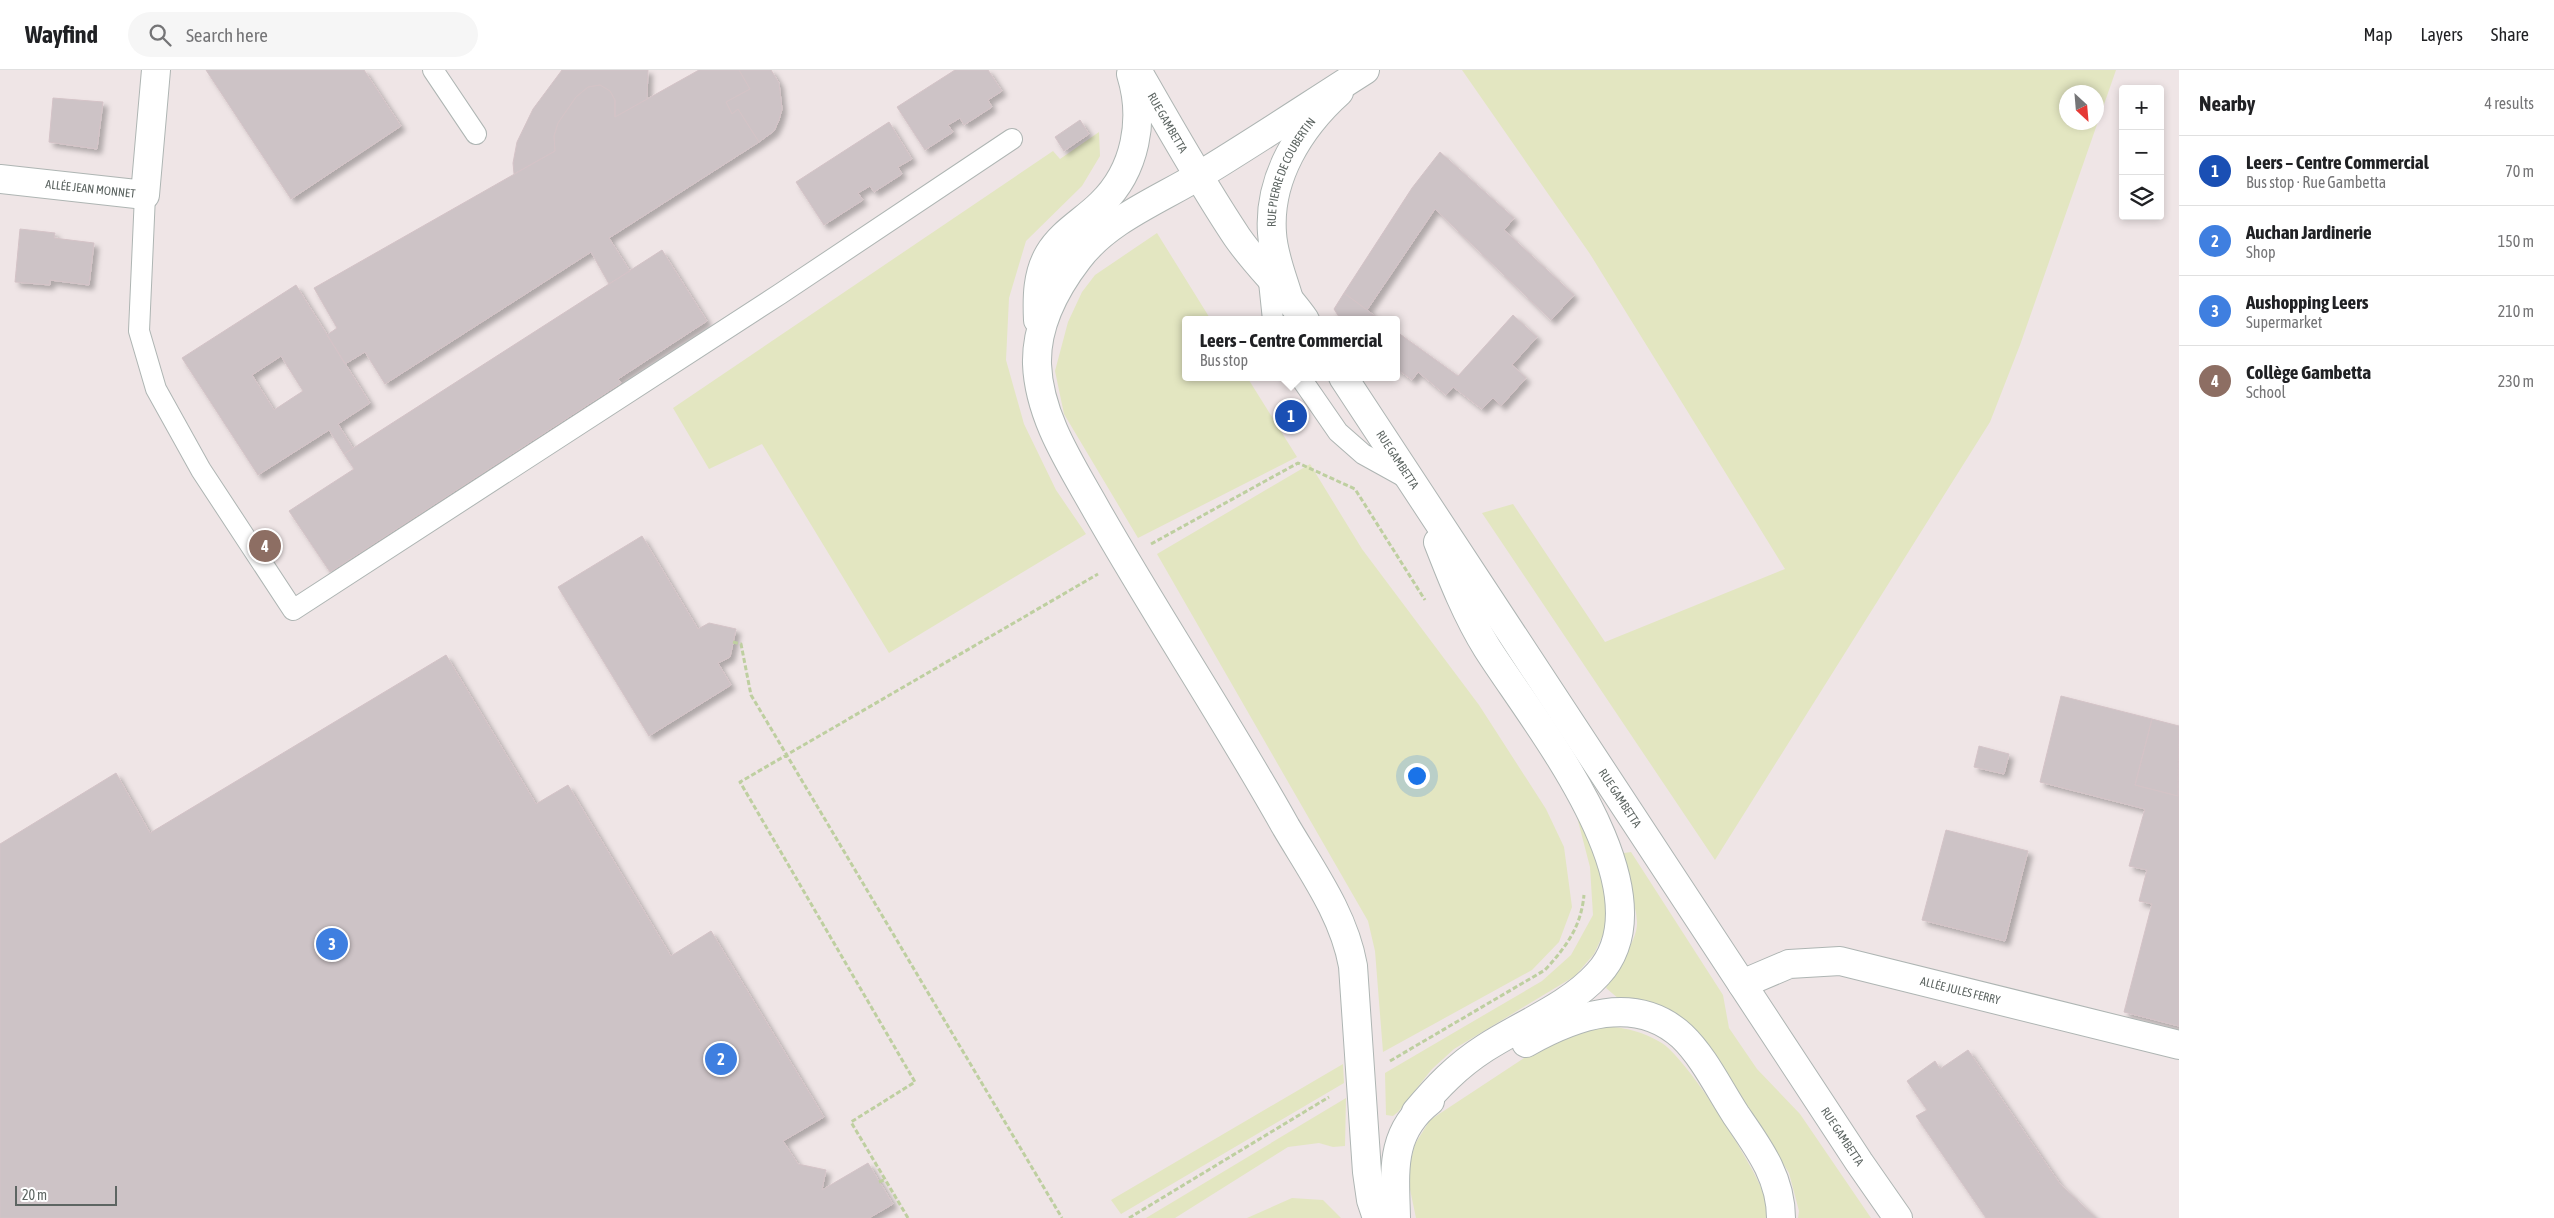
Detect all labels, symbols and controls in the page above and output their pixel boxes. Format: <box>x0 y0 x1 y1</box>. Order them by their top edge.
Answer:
search box <box>128 12 478 57</box>
text: Wayfind <box>25 21 98 48</box>
icon: search <box>146 21 174 49</box>
text: Search here <box>186 24 268 46</box>
text: Map <box>2363 24 2392 45</box>
text: Layers <box>2420 24 2463 45</box>
text: Share <box>2491 24 2529 45</box>
north arrow <box>2059 85 2104 130</box>
map controls <box>2119 85 2164 220</box>
button: + <box>2119 85 2164 130</box>
street label: RUE GAMBETTA <box>1145 90 1190 156</box>
text: Nearby <box>2199 91 2255 115</box>
text: 4 results <box>2484 94 2534 112</box>
street label: RUE PIERRE DE COUBERTIN <box>1265 115 1318 227</box>
button: − <box>2119 130 2164 175</box>
text: Leers – Centre Commercial <box>2246 151 2429 173</box>
text: 1 <box>2211 162 2219 180</box>
text: 70 m <box>2505 162 2534 180</box>
text: Bus stop · Rue Gambetta <box>2246 173 2386 191</box>
button: layers <box>2119 175 2164 220</box>
street label: ALLÉE JEAN MONNET <box>45 177 137 201</box>
text: Auchan Jardinerie <box>2246 221 2372 243</box>
text: 2 <box>2211 232 2219 250</box>
text: 150 m <box>2498 232 2534 250</box>
text: Shop <box>2246 243 2276 261</box>
text: Aushopping Leers <box>2246 291 2369 313</box>
text: 3 <box>2211 302 2219 320</box>
text: 210 m <box>2498 302 2534 320</box>
text: Supermarket <box>2246 313 2322 331</box>
popup <box>1182 316 1400 381</box>
text: Leers – Centre Commercial <box>1200 329 1382 351</box>
text: Bus stop <box>1200 351 1248 369</box>
text: Collège Gambetta <box>2246 361 2371 383</box>
text: 4 <box>2211 372 2219 390</box>
text: 230 m <box>2498 372 2534 390</box>
text: School <box>2246 383 2286 401</box>
pin: 1 <box>1275 397 1307 435</box>
street label: RUE GAMBETTA <box>1373 428 1422 492</box>
pin: 4 <box>249 527 281 565</box>
your location <box>1404 763 1430 789</box>
street label: RUE GAMBETTA <box>1596 766 1644 830</box>
pin: 3 <box>316 925 348 963</box>
street label: ALLÉE JULES FERRY <box>1919 974 2002 1008</box>
pin: 2 <box>705 1040 737 1078</box>
street label: RUE GAMBETTA <box>1818 1105 1867 1169</box>
scale bar <box>15 1183 118 1206</box>
text: 20 m <box>22 1187 47 1203</box>

